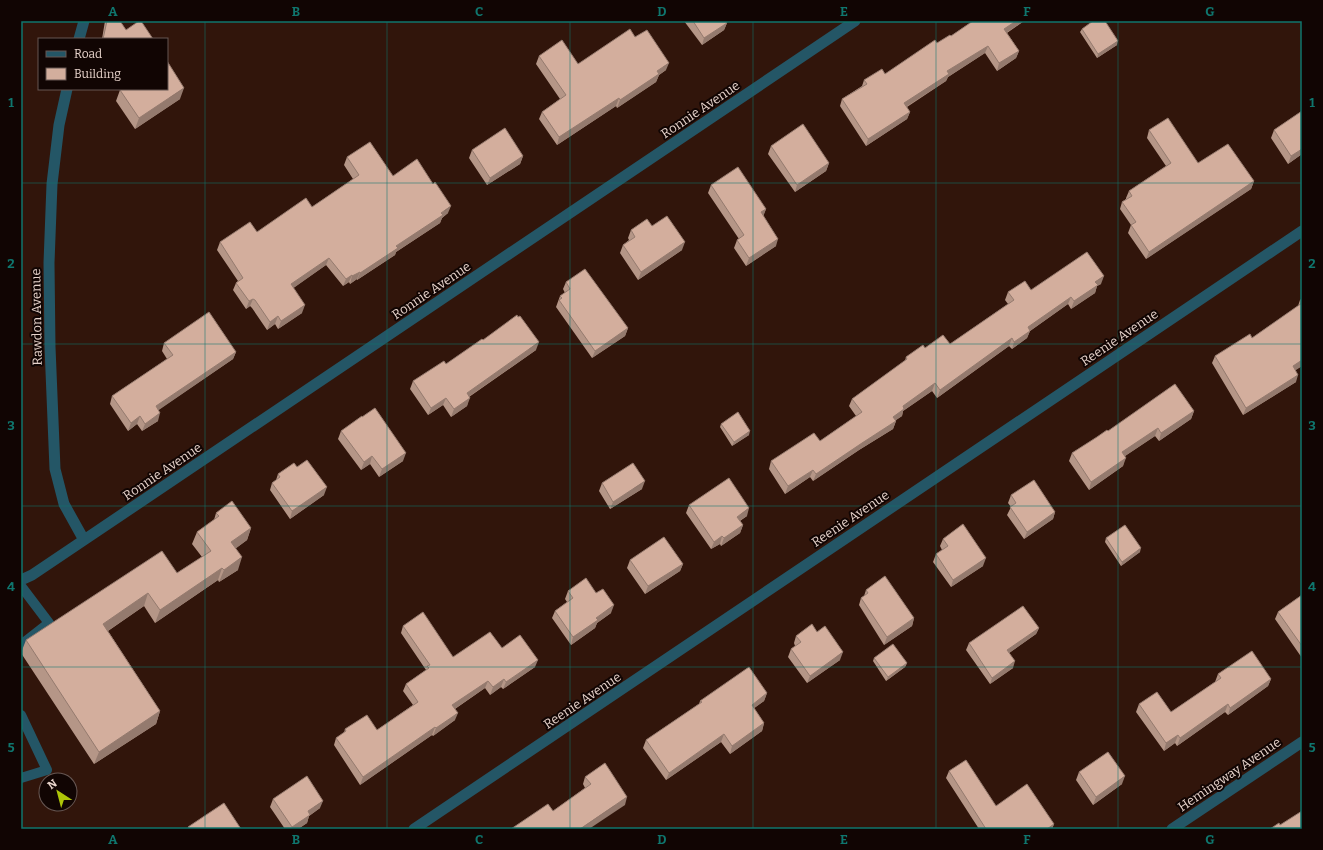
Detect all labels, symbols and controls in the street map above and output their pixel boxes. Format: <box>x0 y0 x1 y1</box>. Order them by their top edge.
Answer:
text: A <box>108 4 118 19</box>
text: B <box>292 4 300 19</box>
text: C <box>475 4 483 19</box>
text: D <box>657 4 667 19</box>
text: E <box>840 4 848 19</box>
text: F <box>1023 4 1031 19</box>
text: G <box>1205 4 1215 19</box>
legend <box>38 38 168 90</box>
text: Road <box>74 47 102 61</box>
text: Building <box>74 67 121 81</box>
street label: Ronnie Avenue <box>658 78 742 141</box>
text: 1 <box>8 95 14 110</box>
text: 1 <box>1309 95 1315 110</box>
text: 2 <box>7 256 15 271</box>
text: 2 <box>1308 256 1316 271</box>
street label: Ronnie Avenue <box>389 259 473 322</box>
street label: Rawdon Avenue <box>28 268 45 366</box>
street label: Reenie Avenue <box>1078 306 1161 369</box>
text: 3 <box>7 418 15 433</box>
text: 3 <box>1308 418 1316 433</box>
street label: Ronnie Avenue <box>120 440 204 503</box>
street label: Reenie Avenue <box>809 487 892 550</box>
text: 4 <box>7 579 15 594</box>
text: 4 <box>1308 579 1316 594</box>
street label: Reenie Avenue <box>541 669 624 732</box>
street label: Hemingway Avenue <box>1175 734 1284 814</box>
text: 5 <box>7 740 15 755</box>
text: 5 <box>1308 740 1316 755</box>
north arrow <box>38 772 78 812</box>
text: N <box>45 776 60 792</box>
text: A <box>108 832 118 847</box>
text: B <box>292 832 300 847</box>
text: C <box>475 832 483 847</box>
text: D <box>657 832 667 847</box>
text: E <box>840 832 848 847</box>
text: F <box>1023 832 1031 847</box>
text: G <box>1205 832 1215 847</box>

